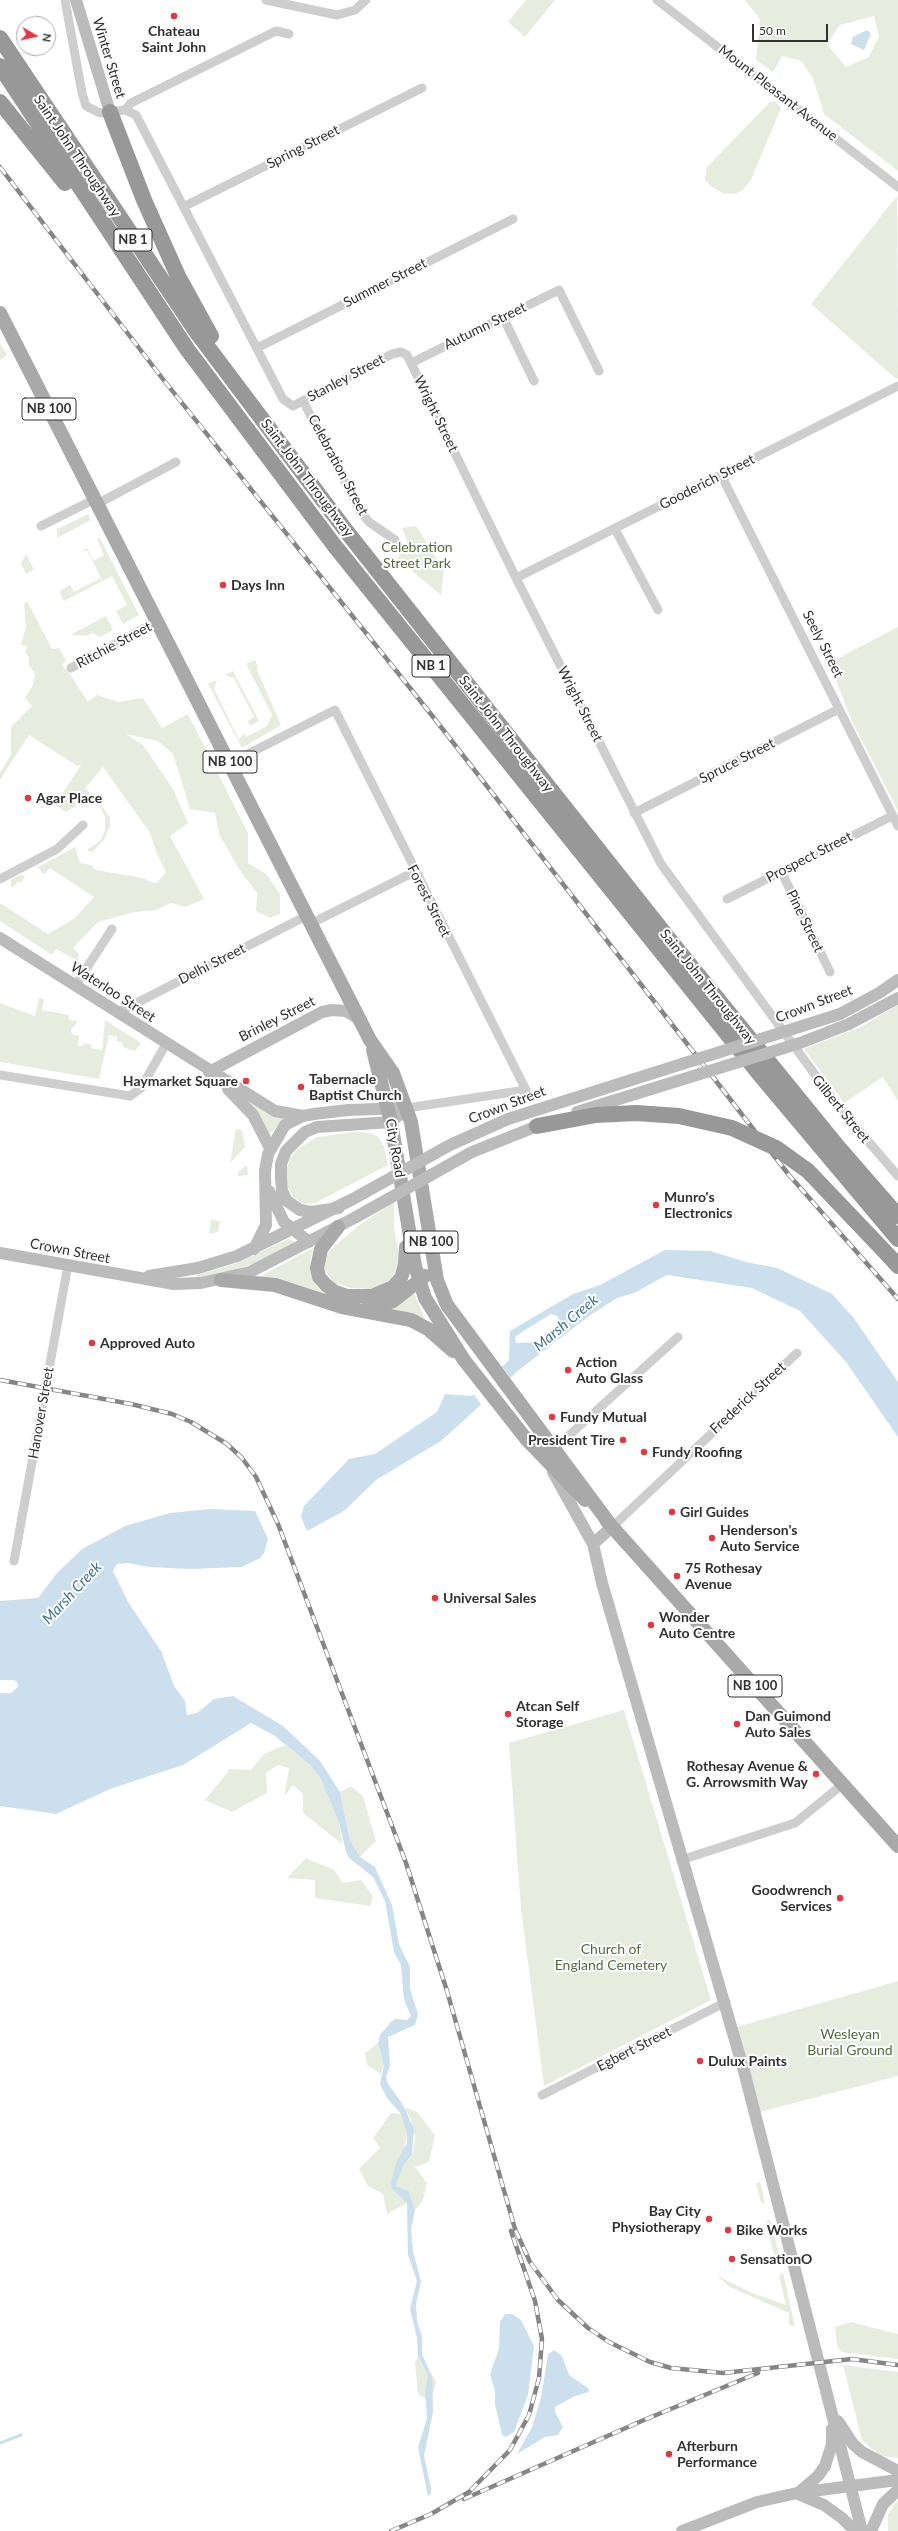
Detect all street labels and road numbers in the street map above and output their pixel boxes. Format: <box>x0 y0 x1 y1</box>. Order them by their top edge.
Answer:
street label: Winter Street <box>89 16 129 100</box>
street label: Mount Pleasant Avenue <box>715 41 841 145</box>
street label: Saint John Throughway <box>30 92 124 220</box>
street label: Spring Street <box>264 122 342 172</box>
road number: NB 1 <box>114 229 152 251</box>
street label: Summer Street <box>341 255 429 311</box>
street label: Autumn Street <box>441 299 529 353</box>
street label: Stanley Street <box>304 351 388 405</box>
street label: Wright Street <box>410 373 462 455</box>
road number: NB 100 <box>22 398 76 420</box>
street label: Celebration Street <box>304 412 372 518</box>
street label: Saint John Throughway <box>257 416 357 540</box>
street label: Gooderich Street <box>657 451 757 513</box>
street label: Seely Street <box>799 608 847 680</box>
street label: Ritchie Street <box>74 618 154 672</box>
road number: NB 1 <box>412 655 450 677</box>
street label: Wright Street <box>554 663 606 745</box>
street label: Saint John Throughway <box>455 672 557 796</box>
street label: Spruce Street <box>696 735 778 787</box>
road number: NB 100 <box>203 751 257 773</box>
street label: Prospect Street <box>763 828 855 886</box>
street label: Forest Street <box>404 862 454 940</box>
street label: Pine Street <box>783 887 827 955</box>
street label: Saint John Throughway <box>656 926 760 1048</box>
street label: Delhi Street <box>176 940 248 988</box>
street label: Waterloo Street <box>67 958 159 1026</box>
street label: Crown Street <box>773 982 855 1026</box>
street label: Brinley Street <box>236 993 318 1045</box>
street label: Gilbert Street <box>808 1072 874 1146</box>
street label: Crown Street <box>466 1083 548 1127</box>
street label: City Road <box>382 1117 408 1179</box>
road number: NB 100 <box>404 1231 458 1253</box>
street label: Crown Street <box>29 1235 111 1267</box>
street label: Frederick Street <box>707 1359 789 1437</box>
street label: Hanover Street <box>25 1366 57 1460</box>
road number: NB 100 <box>728 1675 782 1697</box>
street label: Egbert Street <box>594 2023 674 2075</box>

